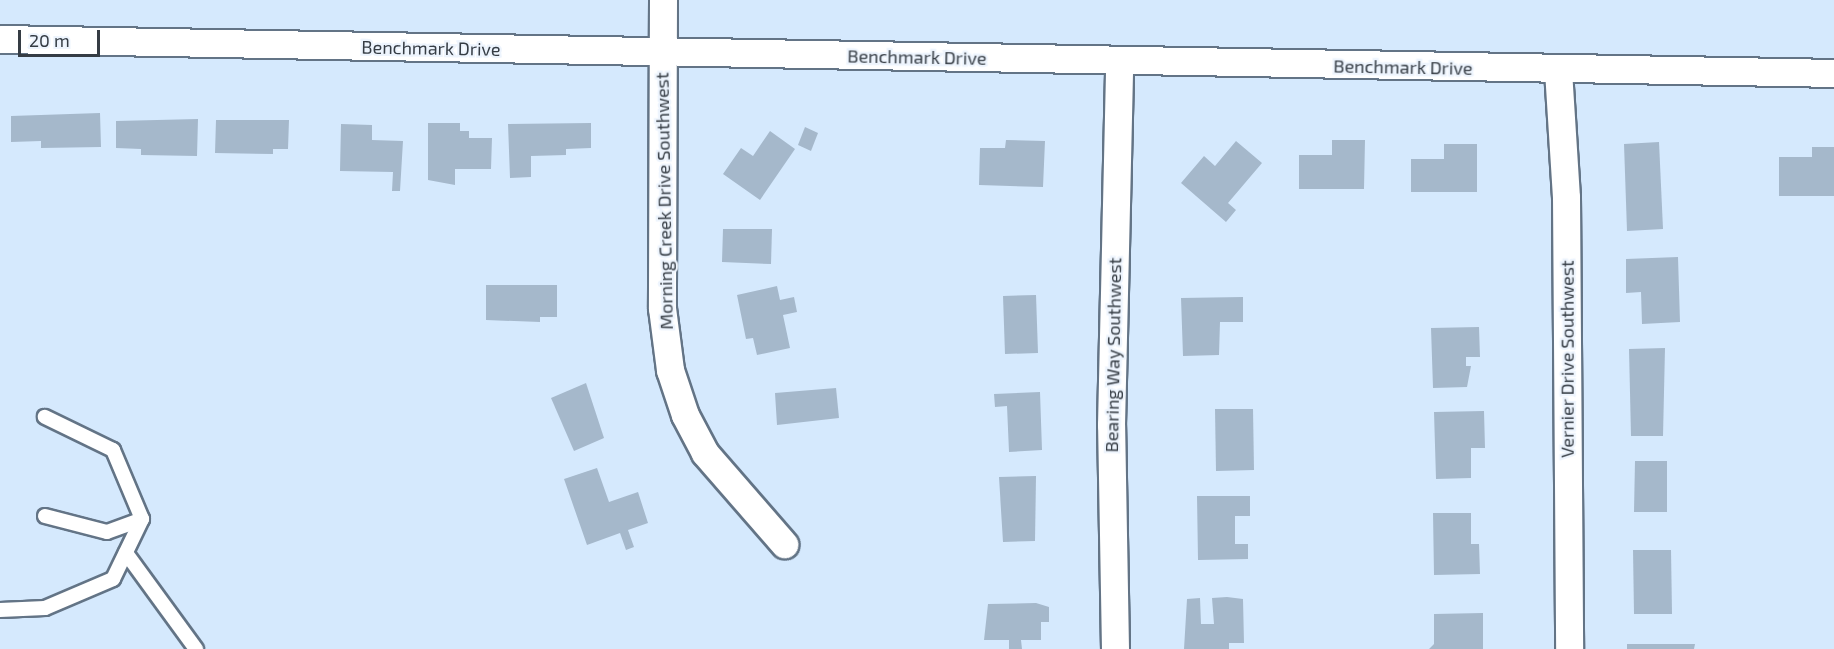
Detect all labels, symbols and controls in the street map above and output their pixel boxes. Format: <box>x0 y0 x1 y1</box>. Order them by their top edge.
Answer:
scale bar <box>21 18 104 56</box>
text: 20 m <box>29 29 70 51</box>
street label: Benchmark Drive <box>361 36 501 60</box>
street label: Benchmark Drive <box>847 45 987 69</box>
street label: Benchmark Drive <box>1333 55 1473 79</box>
street label: Morning Creek Drive Southwest <box>651 72 677 330</box>
street label: Bearing Way Southwest <box>1100 257 1126 453</box>
street label: Vernier Drive Southwest <box>1556 260 1578 458</box>

